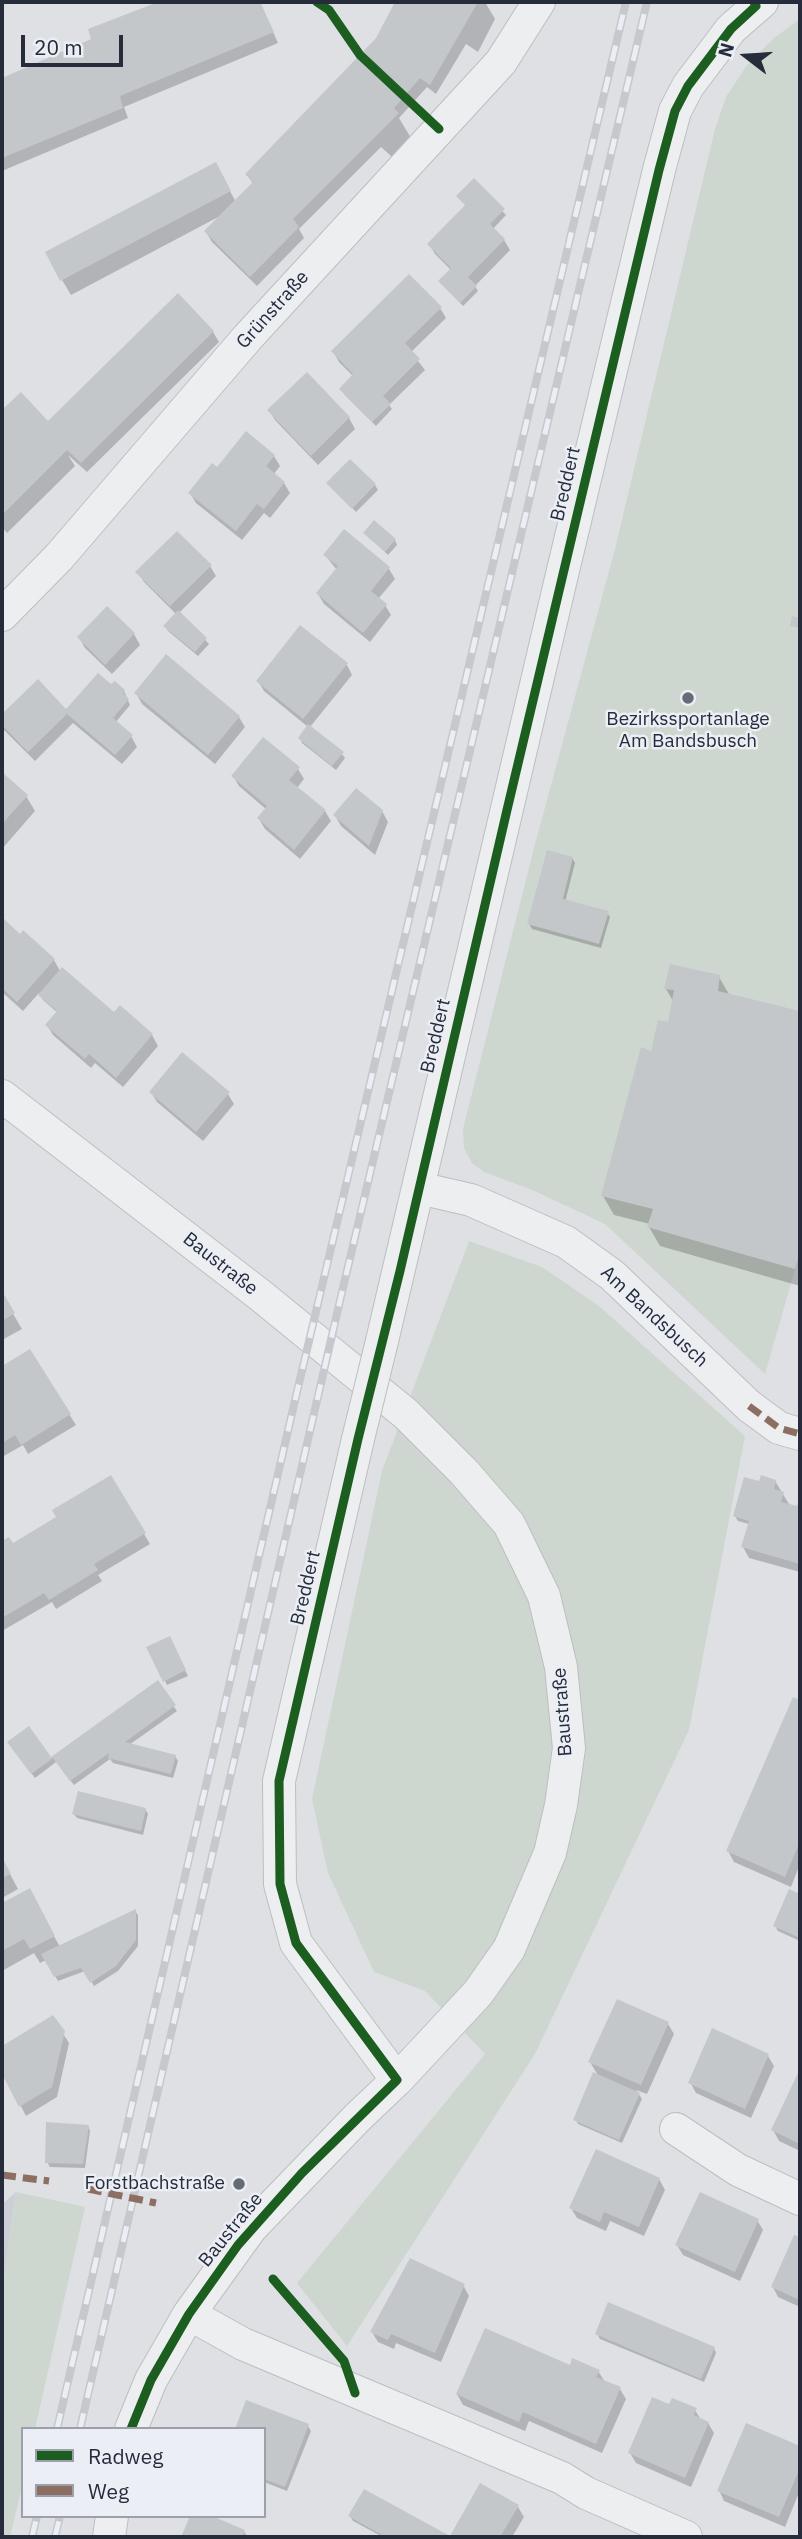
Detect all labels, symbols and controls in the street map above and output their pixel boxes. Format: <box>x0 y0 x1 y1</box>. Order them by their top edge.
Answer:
scale bar <box>24 21 126 65</box>
north arrow <box>711 21 781 91</box>
text: 20 m <box>34 33 83 61</box>
text: N <box>712 40 739 60</box>
street label: Grünstraße <box>232 266 314 354</box>
street label: Breddert <box>546 444 586 524</box>
marker: Bezirkssportanlage Am Bandsbusch <box>680 690 696 706</box>
place label: Bezirkssportanlage Am Bandsbusch <box>606 709 770 753</box>
street label: Breddert <box>416 996 456 1076</box>
street label: Baustraße <box>178 1228 262 1300</box>
street label: Am Bandsbusch <box>596 1262 712 1372</box>
street label: Breddert <box>286 1548 326 1628</box>
street label: Baustraße <box>549 1667 577 1757</box>
place label: Forstbachstraße <box>85 2173 225 2195</box>
marker: Forstbachstraße <box>231 2176 247 2192</box>
street label: Baustraße <box>194 2188 268 2272</box>
legend <box>21 2427 266 2518</box>
text: Radweg <box>88 2442 163 2470</box>
text: Weg <box>88 2477 129 2505</box>

